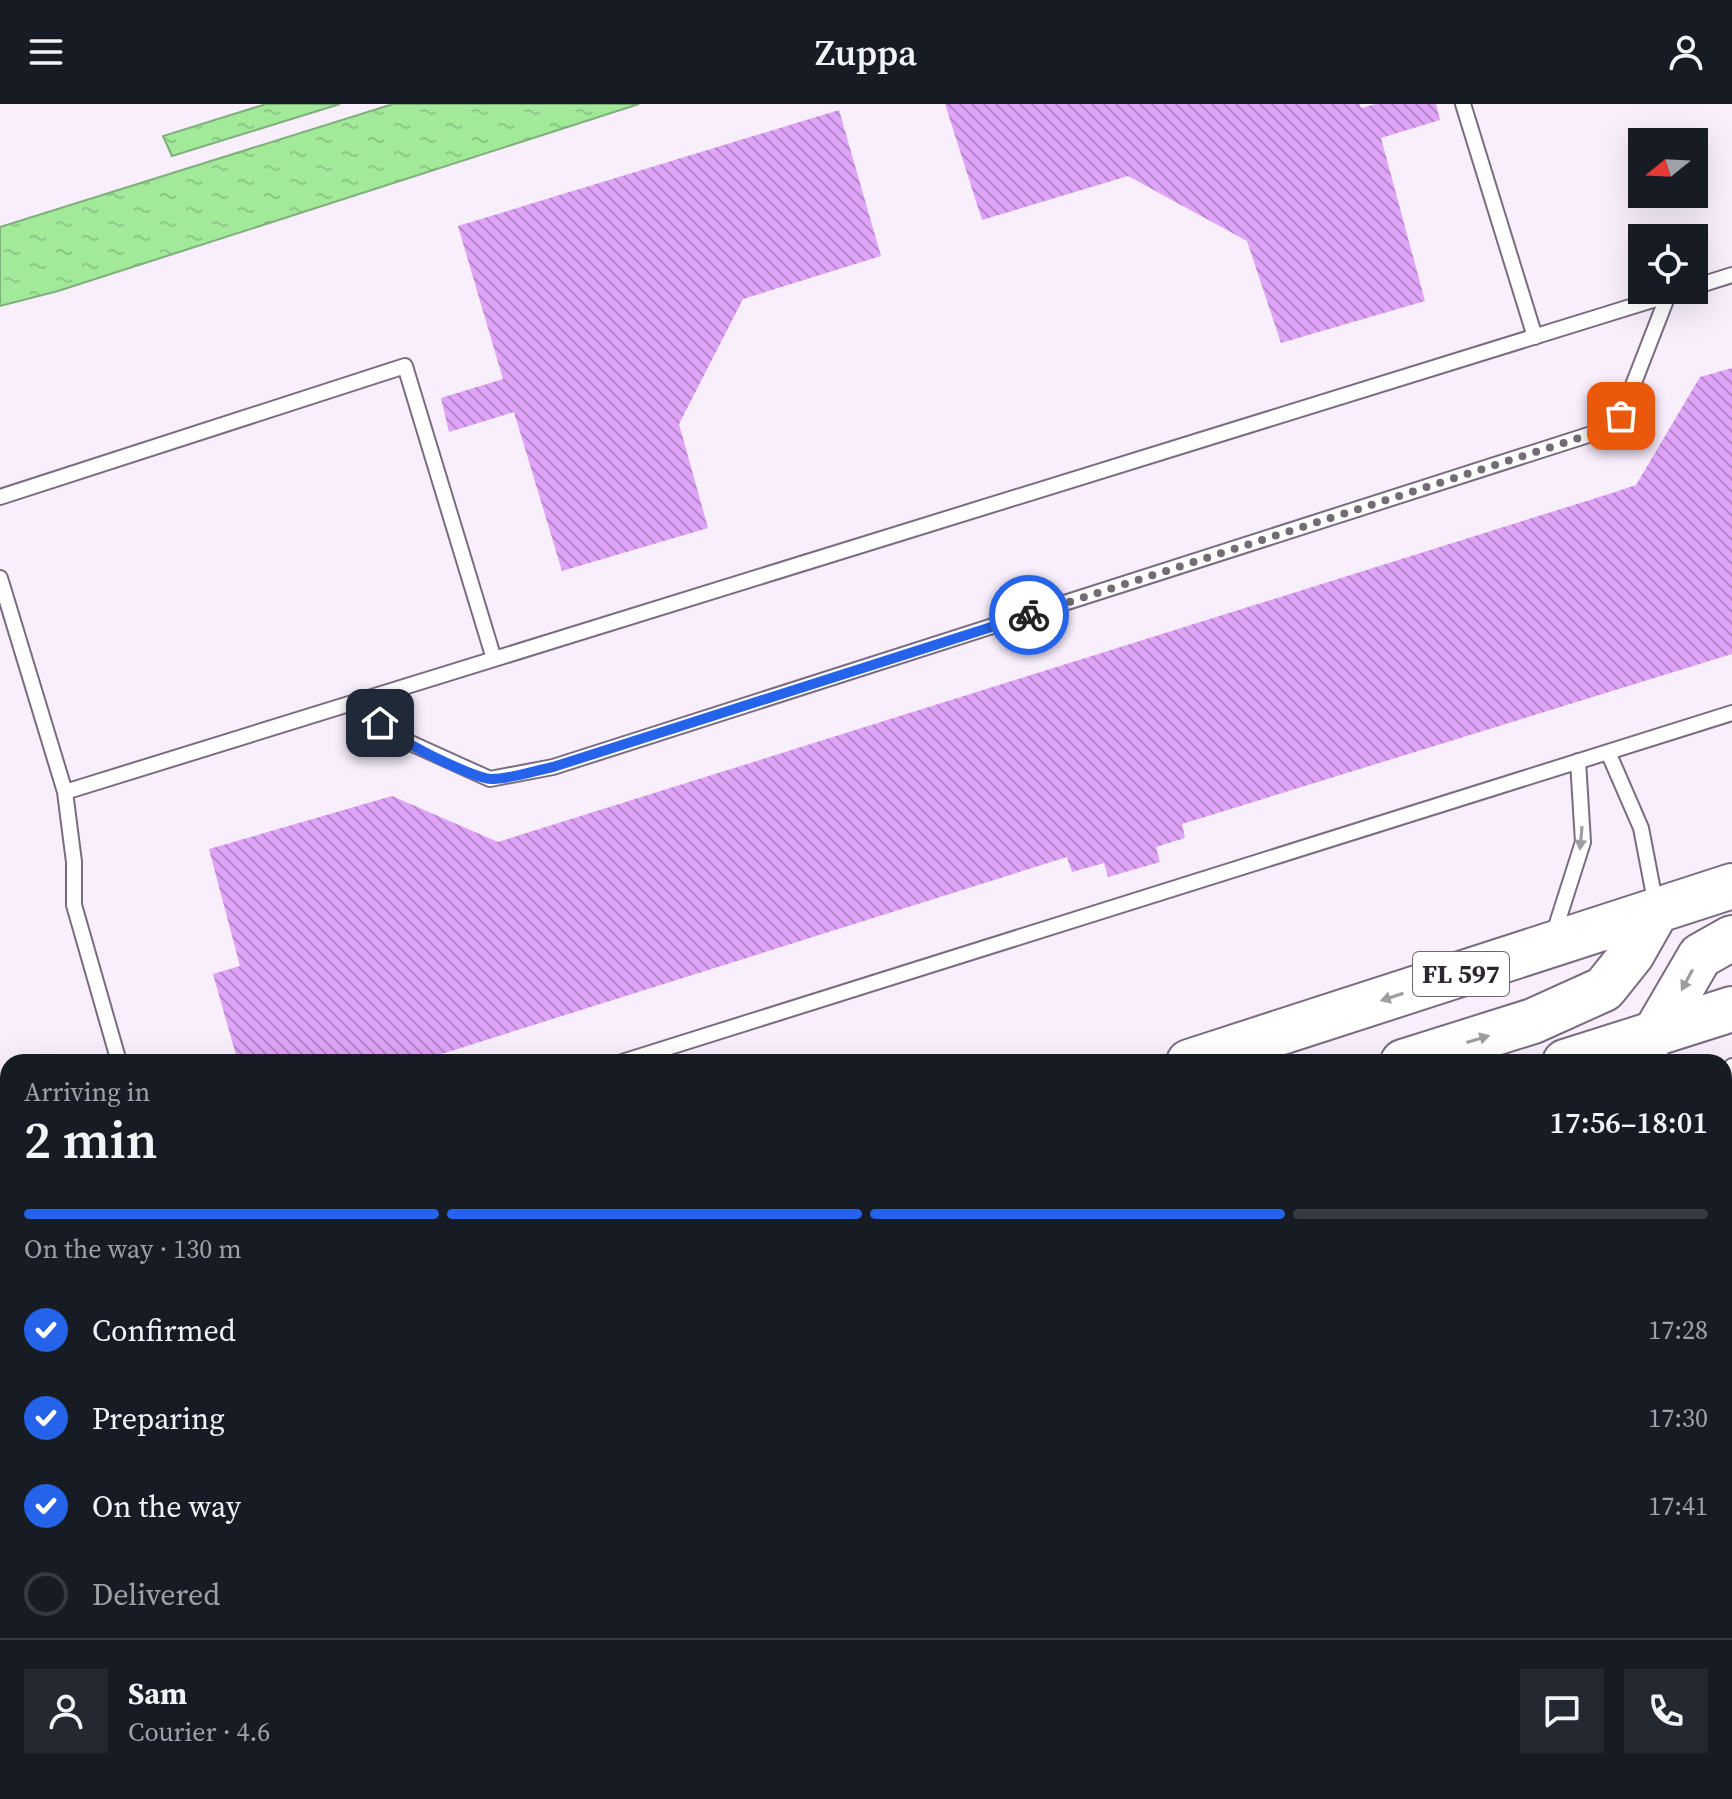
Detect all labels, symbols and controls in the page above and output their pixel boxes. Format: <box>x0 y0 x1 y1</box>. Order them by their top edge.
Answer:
text: Zuppa <box>815 28 917 77</box>
icon: menu <box>24 30 68 74</box>
icon: person <box>1664 30 1708 74</box>
north arrow <box>1628 128 1708 208</box>
map controls <box>1628 128 1708 304</box>
button: locate <box>1628 224 1708 304</box>
pin <box>1587 382 1655 450</box>
icon: bag <box>1599 394 1643 438</box>
courier <box>989 575 1069 655</box>
icon: bike <box>1007 593 1051 637</box>
pin <box>346 689 414 757</box>
icon: home <box>358 701 402 745</box>
one-way arrow <box>1574 826 1587 851</box>
road number: FL 597 <box>1413 952 1509 996</box>
one-way arrow <box>1681 969 1695 991</box>
one-way arrow <box>1379 991 1403 1003</box>
one-way arrow <box>1466 1032 1490 1044</box>
text: Arriving in <box>24 1074 150 1110</box>
text: 17:56–18:01 <box>1549 1102 1708 1143</box>
text: 2 min <box>24 1104 157 1175</box>
text: On the way · 130 m <box>24 1231 242 1267</box>
icon: check <box>24 1308 68 1352</box>
text: Confirmed <box>92 1310 236 1351</box>
text: 17:28 <box>1648 1312 1708 1348</box>
icon: check <box>24 1396 68 1440</box>
text: Preparing <box>92 1398 225 1439</box>
text: 17:30 <box>1648 1400 1708 1436</box>
icon: check <box>24 1484 68 1528</box>
text: On the way <box>92 1486 241 1527</box>
text: 17:41 <box>1648 1488 1708 1524</box>
text: Delivered <box>92 1574 220 1615</box>
button: person <box>24 1669 108 1753</box>
button: chat <box>1520 1669 1604 1753</box>
button: phone <box>1624 1669 1708 1753</box>
text: Sam <box>128 1673 187 1714</box>
text: Courier · 4.6 <box>128 1714 270 1750</box>

